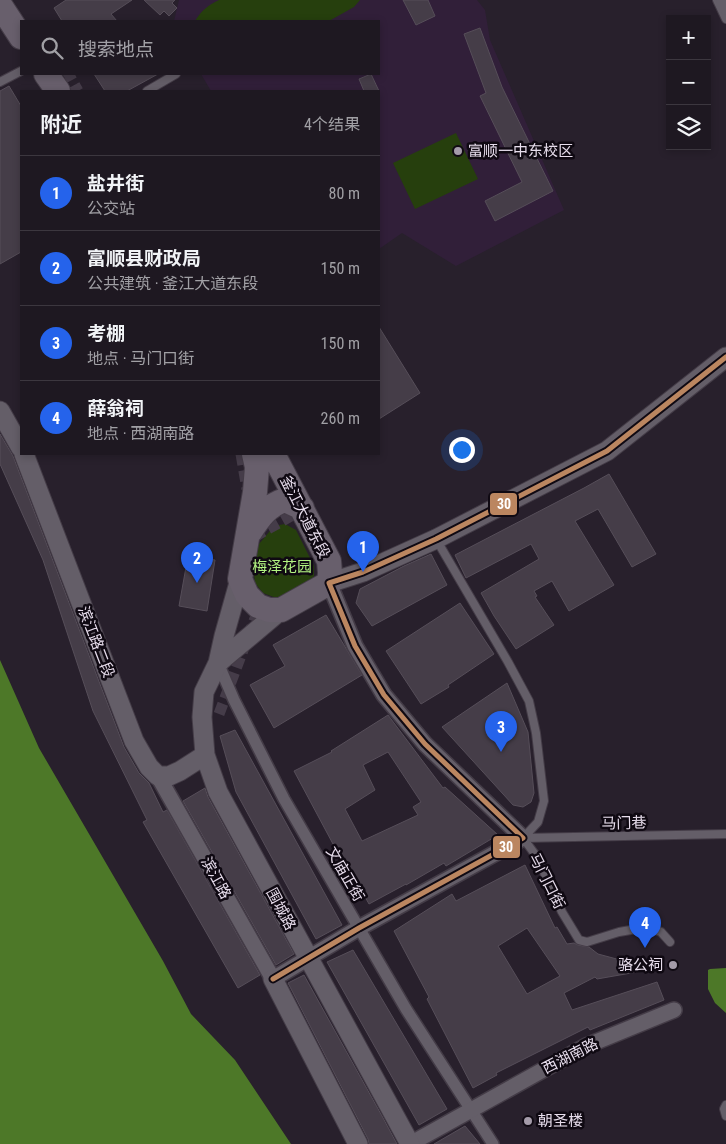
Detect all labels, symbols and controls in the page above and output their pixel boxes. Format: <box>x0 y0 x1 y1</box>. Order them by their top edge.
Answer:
map controls <box>666 15 711 150</box>
button: + <box>666 15 711 60</box>
search box <box>20 20 380 75</box>
icon: search <box>38 34 66 62</box>
text: 搜索地点 <box>78 38 154 61</box>
button: − <box>666 60 711 105</box>
button: layers <box>666 105 711 150</box>
text: 附近 <box>40 113 82 137</box>
text: 4个结果 <box>304 115 360 134</box>
place label: 富顺一中东校区 <box>468 142 573 160</box>
marker: 富顺一中东校区 <box>452 145 464 157</box>
text: 盐井街 <box>87 172 144 195</box>
text: 1 <box>52 184 60 203</box>
text: 80 m <box>328 184 360 203</box>
text: 公交站 <box>87 199 135 218</box>
text: 富顺县财政局 <box>87 247 201 270</box>
text: 2 <box>52 259 60 278</box>
text: 150 m <box>321 259 360 278</box>
text: 公共建筑 · 釜江大道东段 <box>87 274 258 293</box>
text: 考棚 <box>87 322 125 345</box>
text: 3 <box>52 334 60 353</box>
text: 150 m <box>321 334 360 353</box>
text: 地点 · 马门口街 <box>87 349 194 368</box>
text: 薛翁祠 <box>87 397 144 420</box>
text: 4 <box>52 409 60 428</box>
text: 260 m <box>321 409 360 428</box>
text: 地点 · 西湖南路 <box>87 424 194 443</box>
your location <box>449 437 475 463</box>
street label: 釜江大道东段 <box>277 473 333 561</box>
line badge: 30 <box>489 492 518 516</box>
text: 30 <box>497 496 511 512</box>
pin: 1 <box>347 531 379 572</box>
pin: 2 <box>181 542 213 583</box>
park label: 梅泽花园 <box>252 558 312 576</box>
street label: 滨江路二段 <box>74 604 118 680</box>
pin: 3 <box>485 711 517 752</box>
street label: 马门巷 <box>601 814 647 832</box>
line badge: 30 <box>492 835 521 859</box>
text: 30 <box>499 839 513 855</box>
street label: 文庙正街 <box>322 844 368 904</box>
street label: 马门口街 <box>525 850 569 912</box>
street label: 滨江路 <box>197 854 235 902</box>
street label: 围城路 <box>262 885 300 933</box>
pin: 4 <box>629 907 661 948</box>
place label: 骆公祠 <box>618 956 663 974</box>
marker: 骆公祠 <box>667 959 679 971</box>
street label: 西湖南路 <box>539 1034 601 1078</box>
place label: 朝圣楼 <box>538 1112 583 1130</box>
marker: 朝圣楼 <box>522 1115 534 1127</box>

